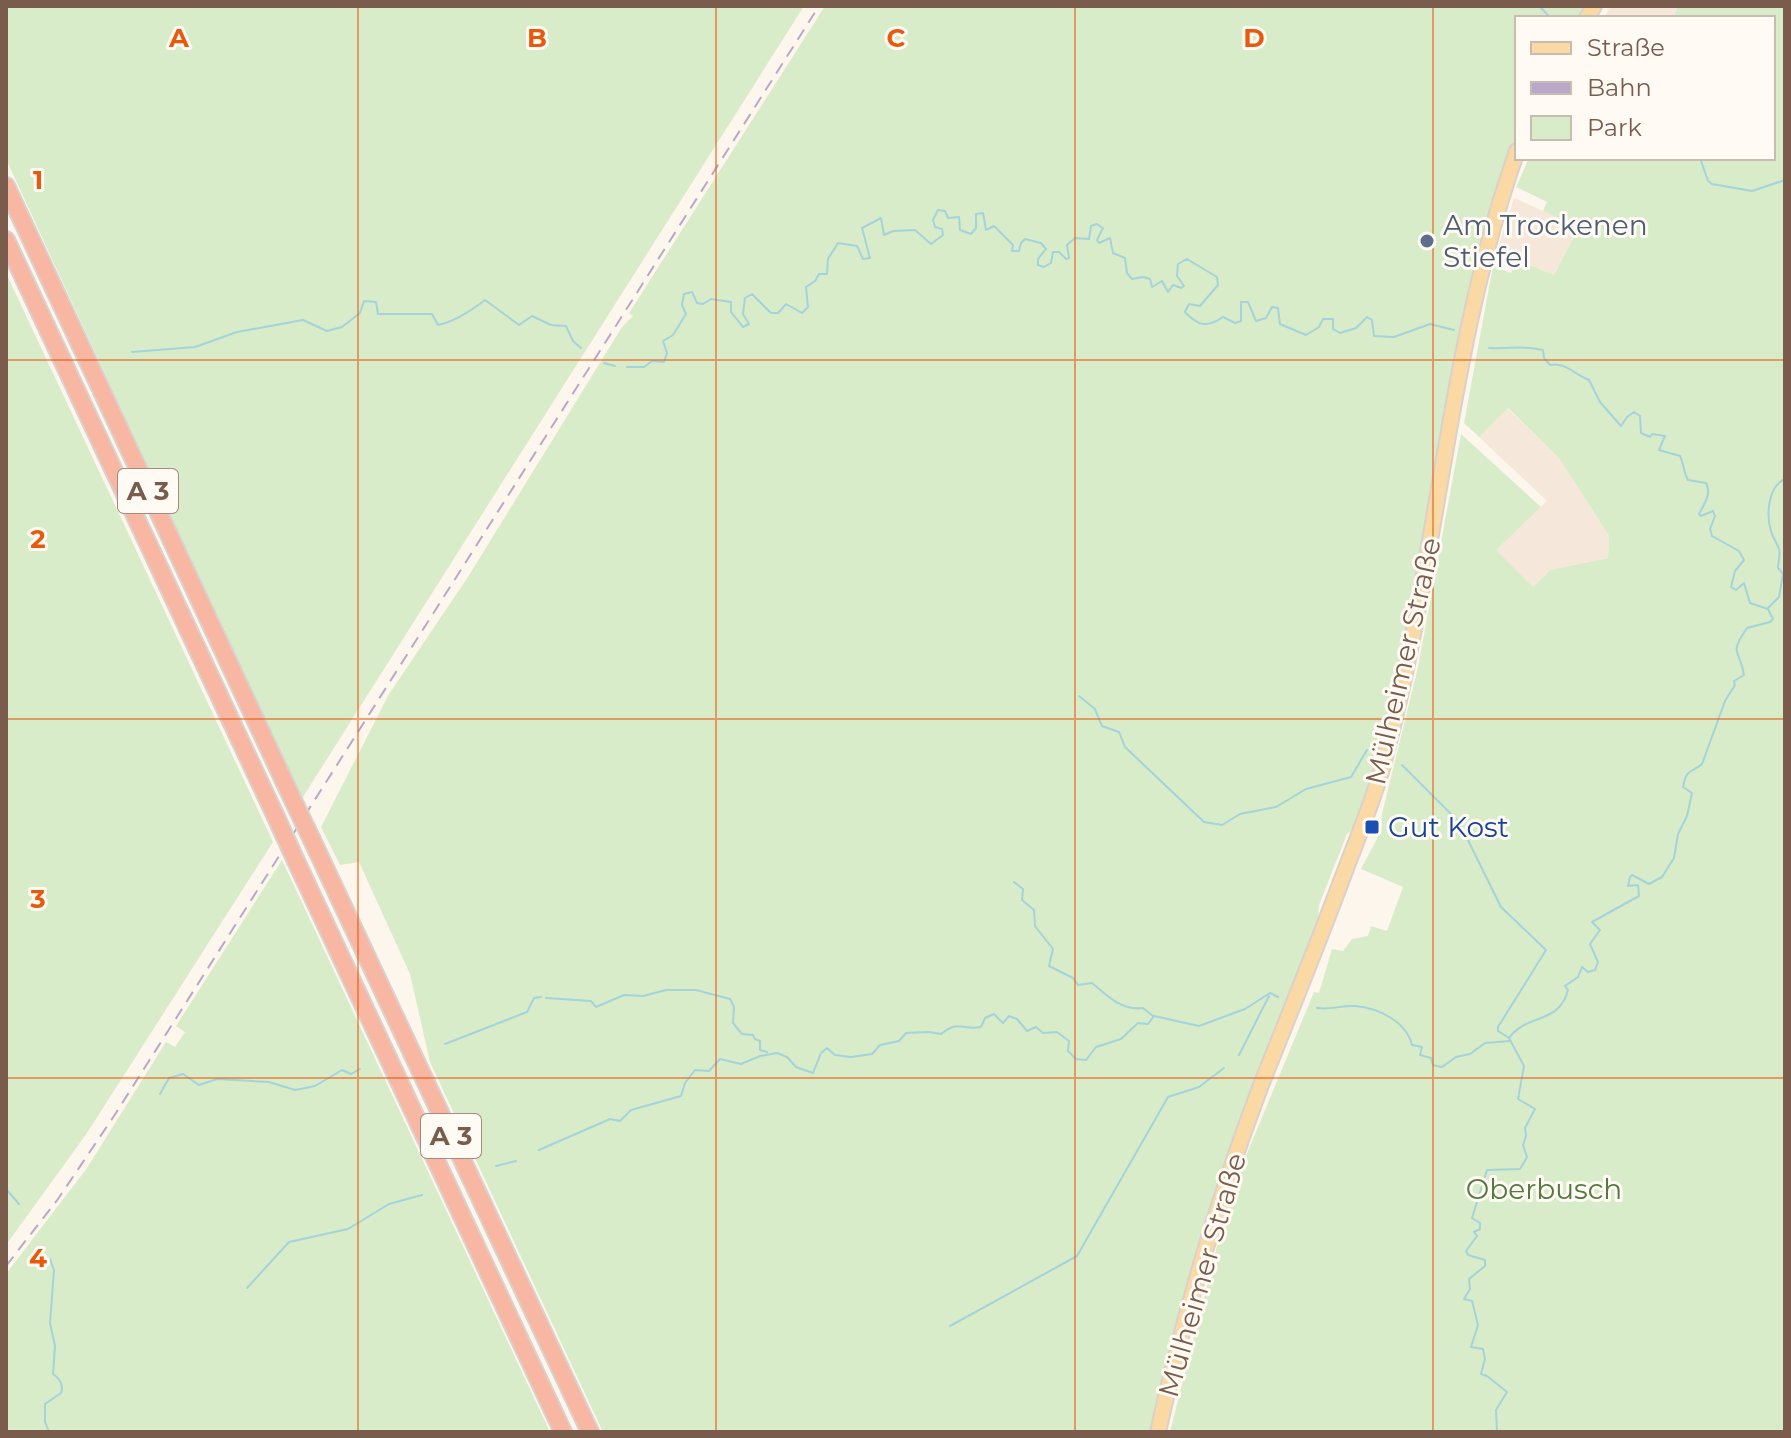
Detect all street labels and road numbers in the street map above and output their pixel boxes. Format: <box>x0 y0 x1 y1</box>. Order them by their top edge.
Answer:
road number: A 3 <box>118 469 178 513</box>
street label: Mülheimer Straße <box>1358 534 1448 788</box>
road number: A 3 <box>421 1114 481 1158</box>
street label: Mülheimer Straße <box>1151 1149 1253 1401</box>

